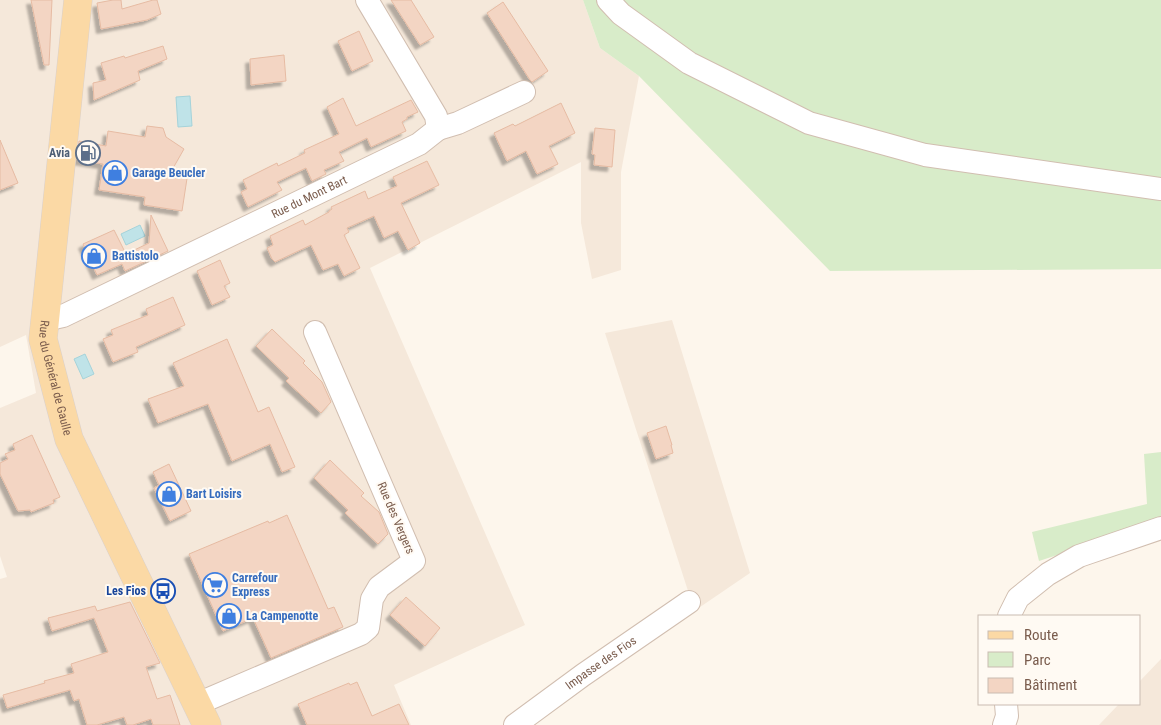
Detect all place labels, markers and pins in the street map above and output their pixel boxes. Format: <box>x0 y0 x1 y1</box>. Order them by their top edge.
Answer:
fuel station icon: Avia <box>75 140 101 166</box>
place label: Avia <box>49 146 70 160</box>
shop icon: Garage Beucler <box>102 160 128 186</box>
place label: Garage Beucler <box>132 166 205 180</box>
shop icon: Battistolo <box>81 243 107 269</box>
place label: Battistolo <box>112 249 159 263</box>
shop icon: Bart Loisirs <box>156 481 182 507</box>
place label: Bart Loisirs <box>186 487 242 501</box>
place label: Carrefour Express <box>232 571 278 599</box>
supermarket icon: Carrefour Express <box>202 572 228 598</box>
bus stop icon: Les Fios <box>150 578 176 604</box>
place label: Les Fios <box>106 584 147 598</box>
shop icon: La Campenotte <box>216 603 242 629</box>
place label: La Campenotte <box>246 609 318 623</box>

